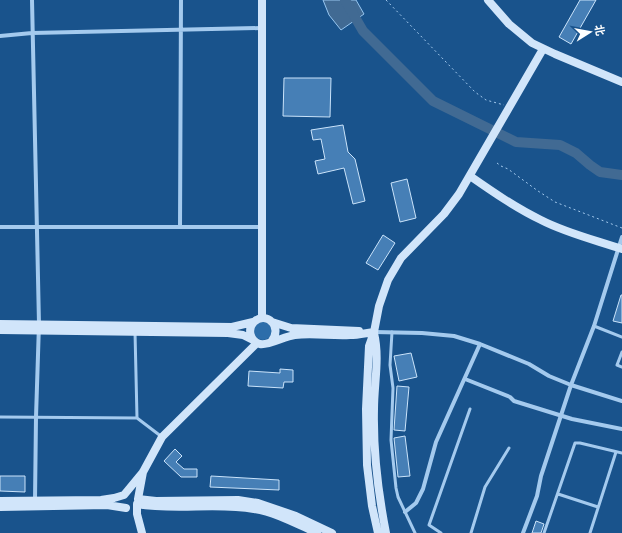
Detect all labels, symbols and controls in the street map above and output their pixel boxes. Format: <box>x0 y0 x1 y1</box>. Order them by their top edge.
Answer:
north arrow <box>570 12 610 52</box>
text: 北 <box>592 24 607 37</box>

